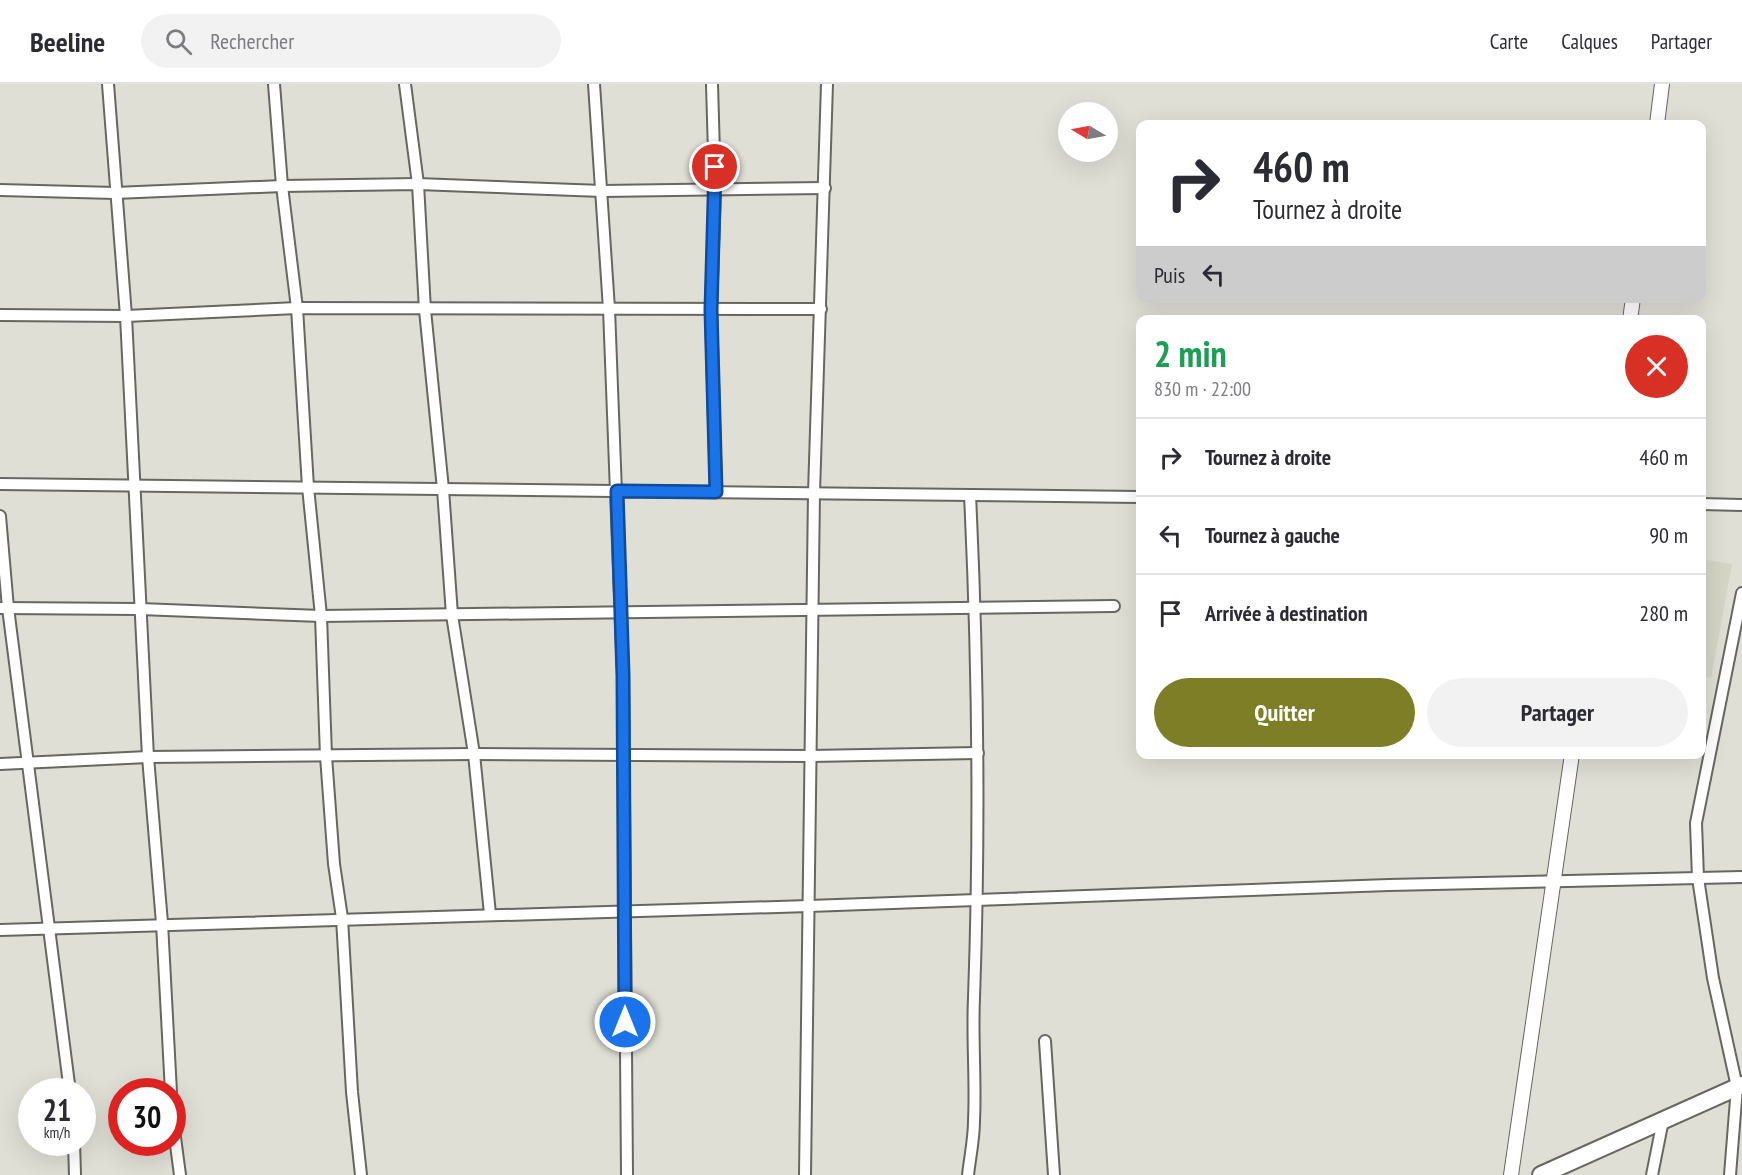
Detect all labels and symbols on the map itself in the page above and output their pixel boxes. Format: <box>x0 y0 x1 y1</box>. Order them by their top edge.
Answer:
north arrow <box>1058 102 1118 162</box>
pin <box>689 141 740 192</box>
position arrow <box>593 990 657 1054</box>
speed limit sign: 30 <box>108 1078 186 1156</box>

